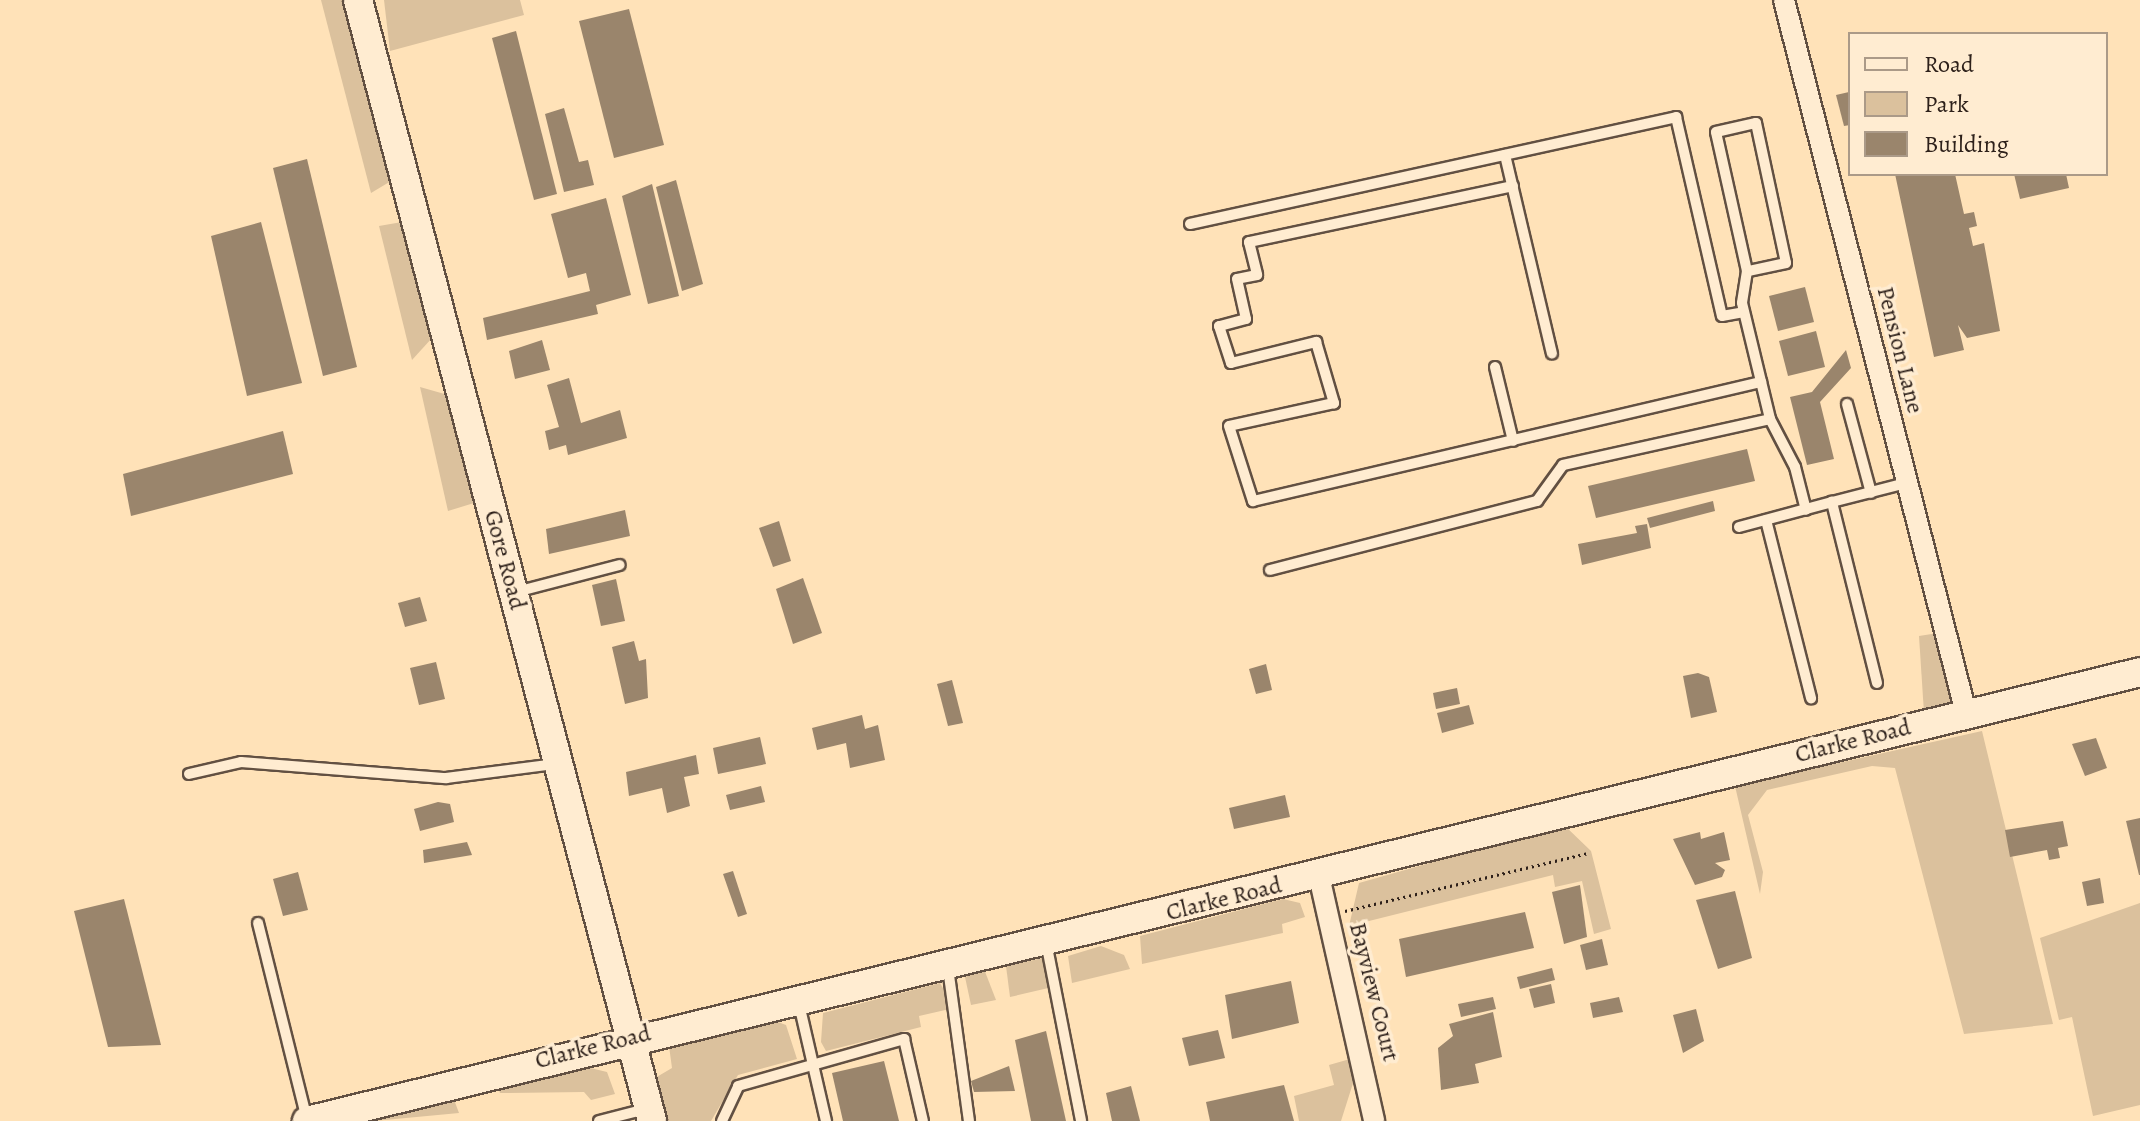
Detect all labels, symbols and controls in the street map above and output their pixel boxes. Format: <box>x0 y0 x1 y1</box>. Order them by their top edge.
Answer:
legend <box>1848 32 2108 176</box>
text: Road <box>1924 48 1974 80</box>
text: Park <box>1924 88 1969 120</box>
text: Building <box>1924 128 2009 160</box>
street label: Pension Lane <box>1870 284 1930 416</box>
street label: Gore Road <box>478 507 532 613</box>
street label: Clarke Road <box>1792 713 1914 769</box>
street label: Clarke Road <box>1163 871 1285 927</box>
street label: Bayview Court <box>1343 920 1405 1064</box>
street label: Clarke Road <box>532 1019 654 1075</box>

